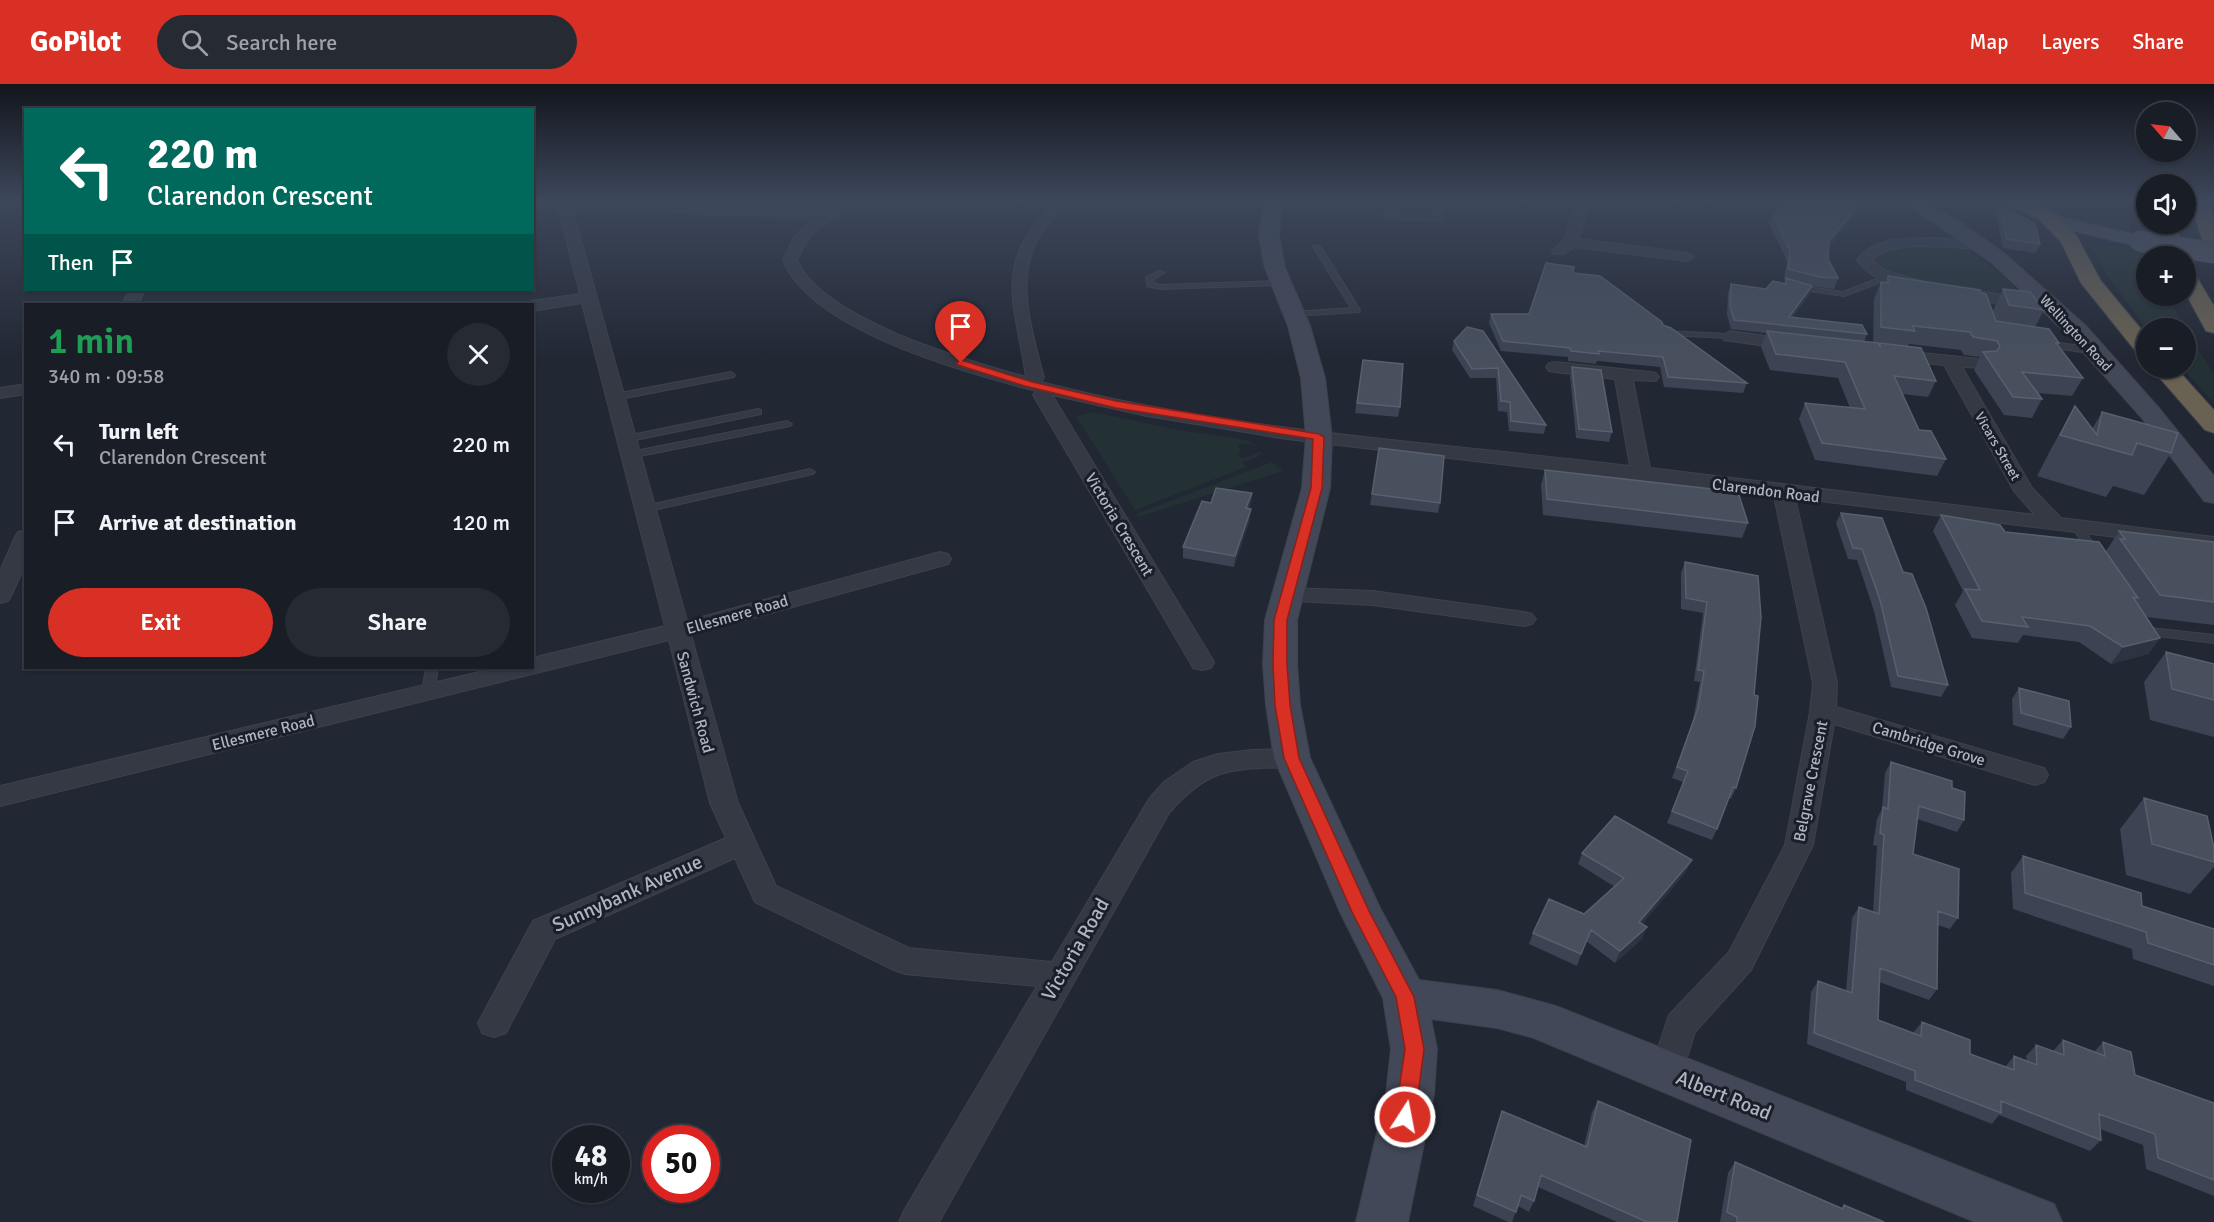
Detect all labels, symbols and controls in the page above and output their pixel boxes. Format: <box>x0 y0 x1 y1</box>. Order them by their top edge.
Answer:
search box <box>157 15 577 69</box>
text: GoPilot <box>30 25 121 59</box>
icon: search <box>178 26 211 59</box>
text: Search here <box>226 29 337 56</box>
text: Map <box>1970 29 2008 55</box>
text: Layers <box>2041 29 2099 55</box>
text: Share <box>2132 29 2184 55</box>
north arrow <box>2136 102 2196 162</box>
map controls <box>2136 102 2196 378</box>
text: 220 m <box>147 129 258 180</box>
icon: left <box>48 132 126 210</box>
button: sound <box>2136 174 2196 234</box>
text: Clarendon Crescent <box>147 180 373 213</box>
icon: arrive <box>106 246 139 279</box>
button: + <box>2136 246 2196 306</box>
text: Then <box>48 249 94 276</box>
street label: Wellington Road <box>2036 292 2115 375</box>
pin <box>935 301 986 363</box>
icon: arrive <box>944 310 977 343</box>
button: − <box>2136 318 2196 378</box>
text: 1 min <box>48 319 134 364</box>
button: close <box>447 323 510 386</box>
text: 340 m · 09:58 <box>48 364 164 389</box>
street label: Vicars Street <box>1971 409 2024 484</box>
text: Turn left <box>99 418 179 445</box>
icon: left <box>48 428 81 461</box>
text: 220 m <box>452 431 510 458</box>
text: Clarendon Crescent <box>99 445 266 470</box>
street label: Victoria Crescent <box>1080 469 1158 580</box>
street label: Clarendon Road <box>1711 474 1821 508</box>
icon: arrive <box>48 506 81 539</box>
text: Arrive at destination <box>99 509 296 536</box>
text: 120 m <box>452 509 510 536</box>
button: Exit <box>48 588 273 657</box>
button: Share <box>285 588 510 657</box>
street label: Ellesmere Road <box>684 591 791 639</box>
street label: Sandwich Road <box>672 649 718 755</box>
street label: Ellesmere Road <box>210 711 317 755</box>
street label: Cambridge Grove <box>1870 717 1988 771</box>
street label: Belgrave Crescent <box>1789 719 1833 843</box>
street label: Sunnybank Avenue <box>548 849 706 938</box>
street label: Victoria Road <box>1036 894 1115 1005</box>
street label: Albert Road <box>1673 1065 1775 1126</box>
position arrow <box>1373 1085 1437 1149</box>
speed limit sign: 50 <box>642 1125 720 1203</box>
text: 48 <box>575 1138 607 1175</box>
text: km/h <box>574 1170 608 1188</box>

